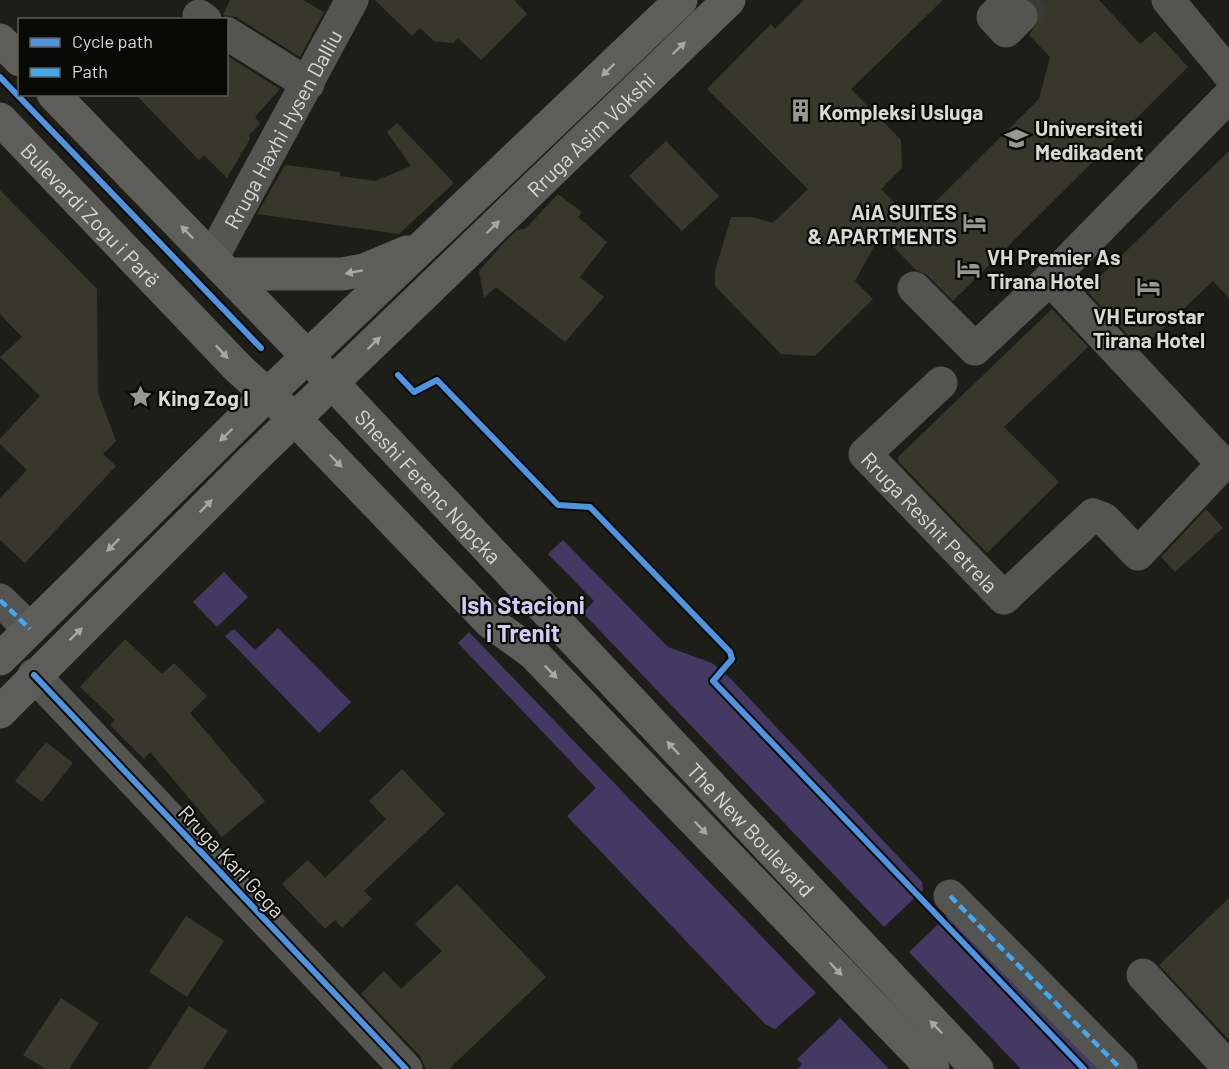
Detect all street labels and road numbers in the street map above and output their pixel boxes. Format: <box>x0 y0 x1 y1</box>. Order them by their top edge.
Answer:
street label: Rruga Haxhi Hysen Dalliu <box>218 25 346 233</box>
street label: Rruga Asim Vokshi <box>521 67 659 201</box>
street label: Bulevardi Zogu i Parë <box>17 137 166 292</box>
street label: Sheshi Ferenc Nopçka <box>351 404 507 568</box>
street label: Rruga Reshit Petrela <box>857 446 1004 597</box>
street label: The New Boulevard <box>683 757 820 901</box>
street label: Rruga Karl Gega <box>174 800 290 922</box>

